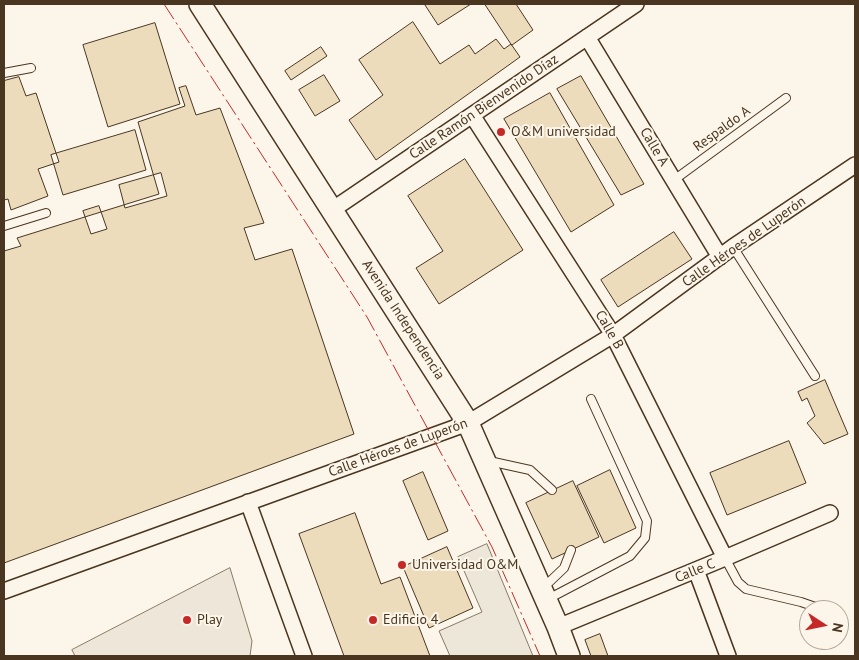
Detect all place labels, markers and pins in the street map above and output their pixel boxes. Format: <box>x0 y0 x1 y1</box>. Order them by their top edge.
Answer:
place label: O&M universidad <box>511 124 616 140</box>
marker: O&M universidad <box>495 126 507 138</box>
place label: Universidad O&M <box>412 557 518 573</box>
marker: Universidad O&M <box>396 559 408 571</box>
place label: Play <box>197 612 222 628</box>
place label: Edificio 4 <box>383 612 438 628</box>
marker: Play <box>181 614 193 626</box>
marker: Edificio 4 <box>367 614 379 626</box>

